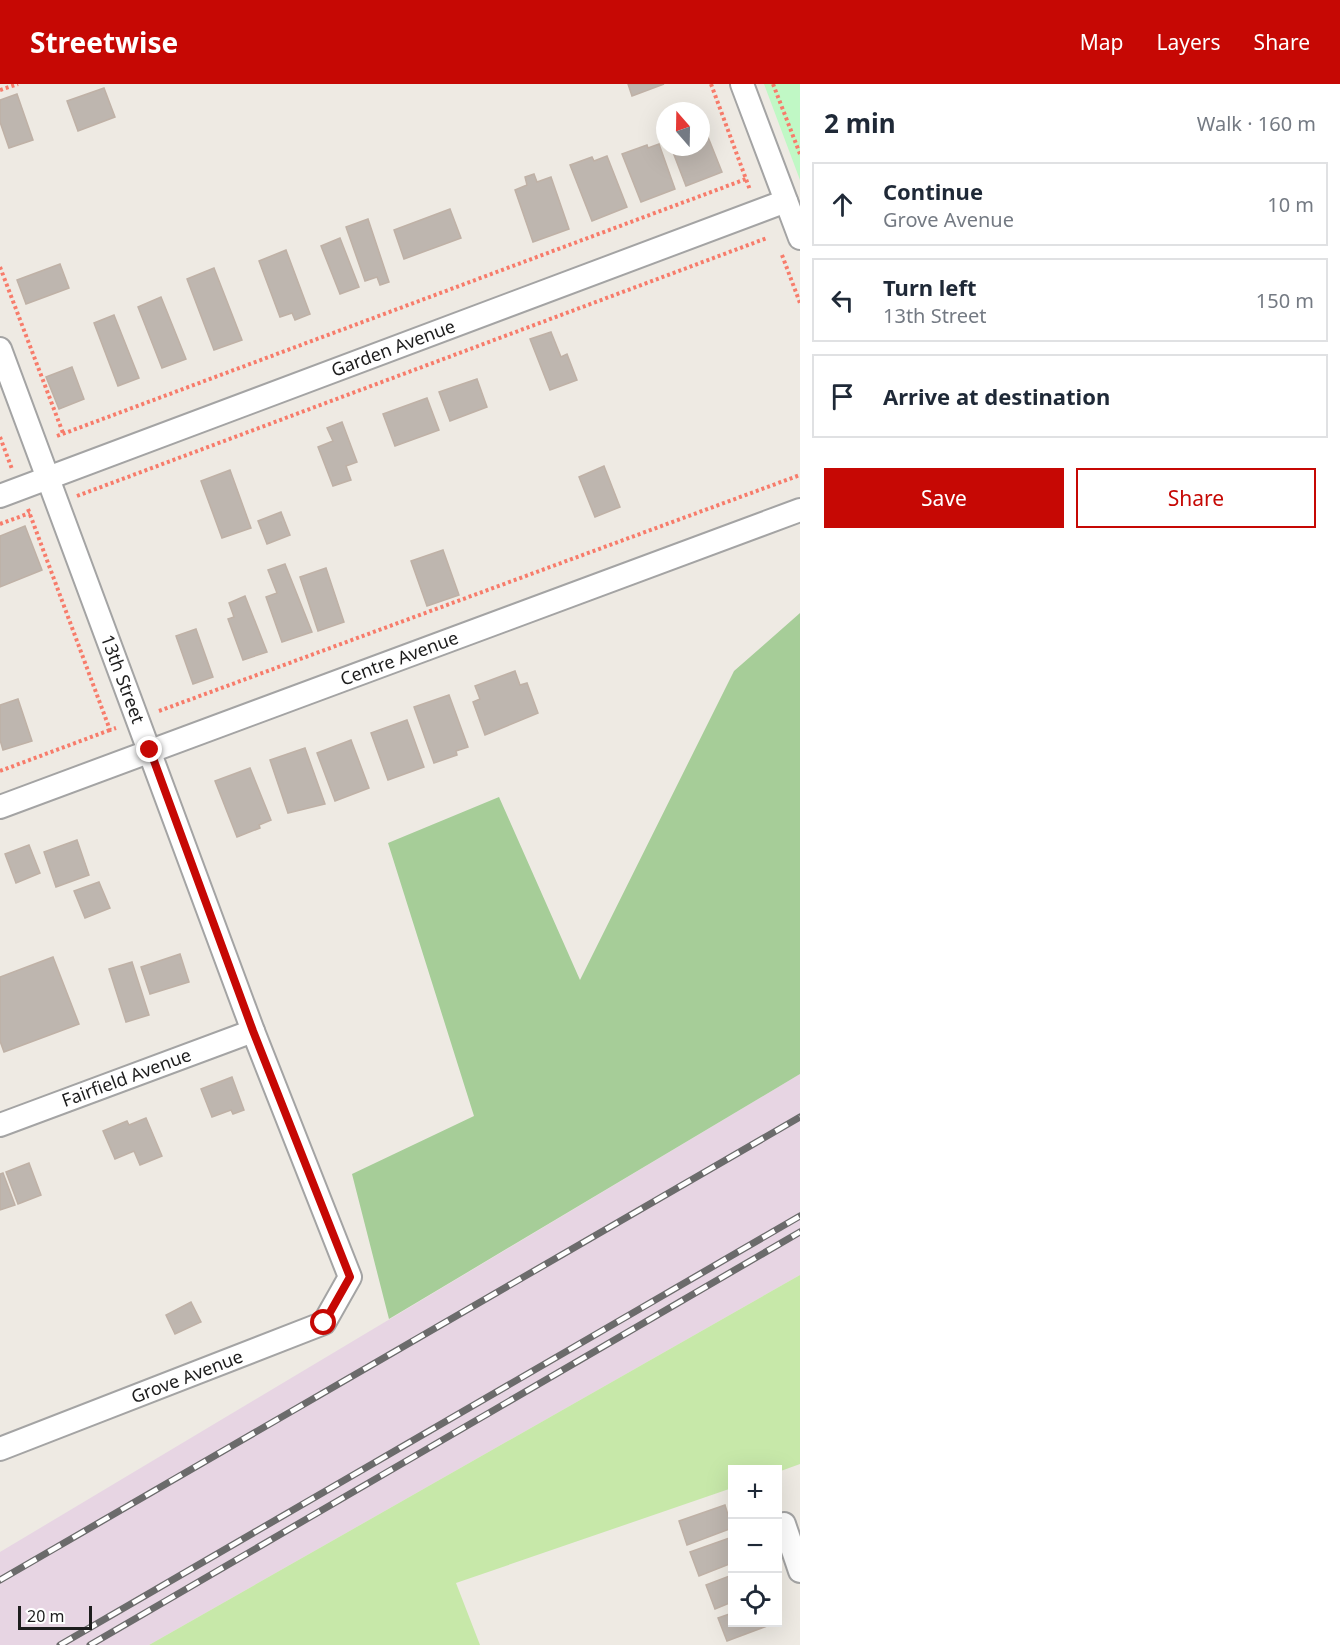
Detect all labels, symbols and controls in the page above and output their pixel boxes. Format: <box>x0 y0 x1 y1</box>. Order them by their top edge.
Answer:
text: Streetwise <box>30 23 178 61</box>
text: Map <box>1080 28 1124 56</box>
text: Layers <box>1157 28 1221 56</box>
text: Share <box>1254 28 1310 56</box>
north arrow <box>656 102 710 156</box>
text: 2 min <box>824 105 896 141</box>
text: Walk · 160 m <box>1197 110 1316 137</box>
text: Continue <box>883 176 983 206</box>
icon: ahead <box>826 188 859 221</box>
text: 10 m <box>1267 191 1314 218</box>
text: Grove Avenue <box>883 206 1014 233</box>
text: Turn left <box>883 272 977 302</box>
icon: left <box>826 284 859 317</box>
text: 150 m <box>1256 287 1314 314</box>
text: 13th Street <box>883 302 987 329</box>
street label: Garden Avenue <box>328 313 458 382</box>
icon: arrive <box>826 380 859 413</box>
text: Arrive at destination <box>883 381 1110 411</box>
button: Save <box>824 468 1064 528</box>
button: Share <box>1076 468 1316 528</box>
street label: Centre Avenue <box>337 625 461 691</box>
street label: 13th Street <box>96 631 151 727</box>
route end <box>136 736 162 762</box>
street label: Fairfield Avenue <box>58 1042 194 1112</box>
route start <box>310 1309 336 1335</box>
street label: Grove Avenue <box>127 1344 246 1408</box>
map controls <box>728 1465 782 1627</box>
button: + <box>728 1465 782 1519</box>
button: − <box>728 1519 782 1573</box>
button: locate <box>728 1573 782 1627</box>
scale bar <box>18 1603 92 1630</box>
text: 20 m <box>27 1605 64 1627</box>

